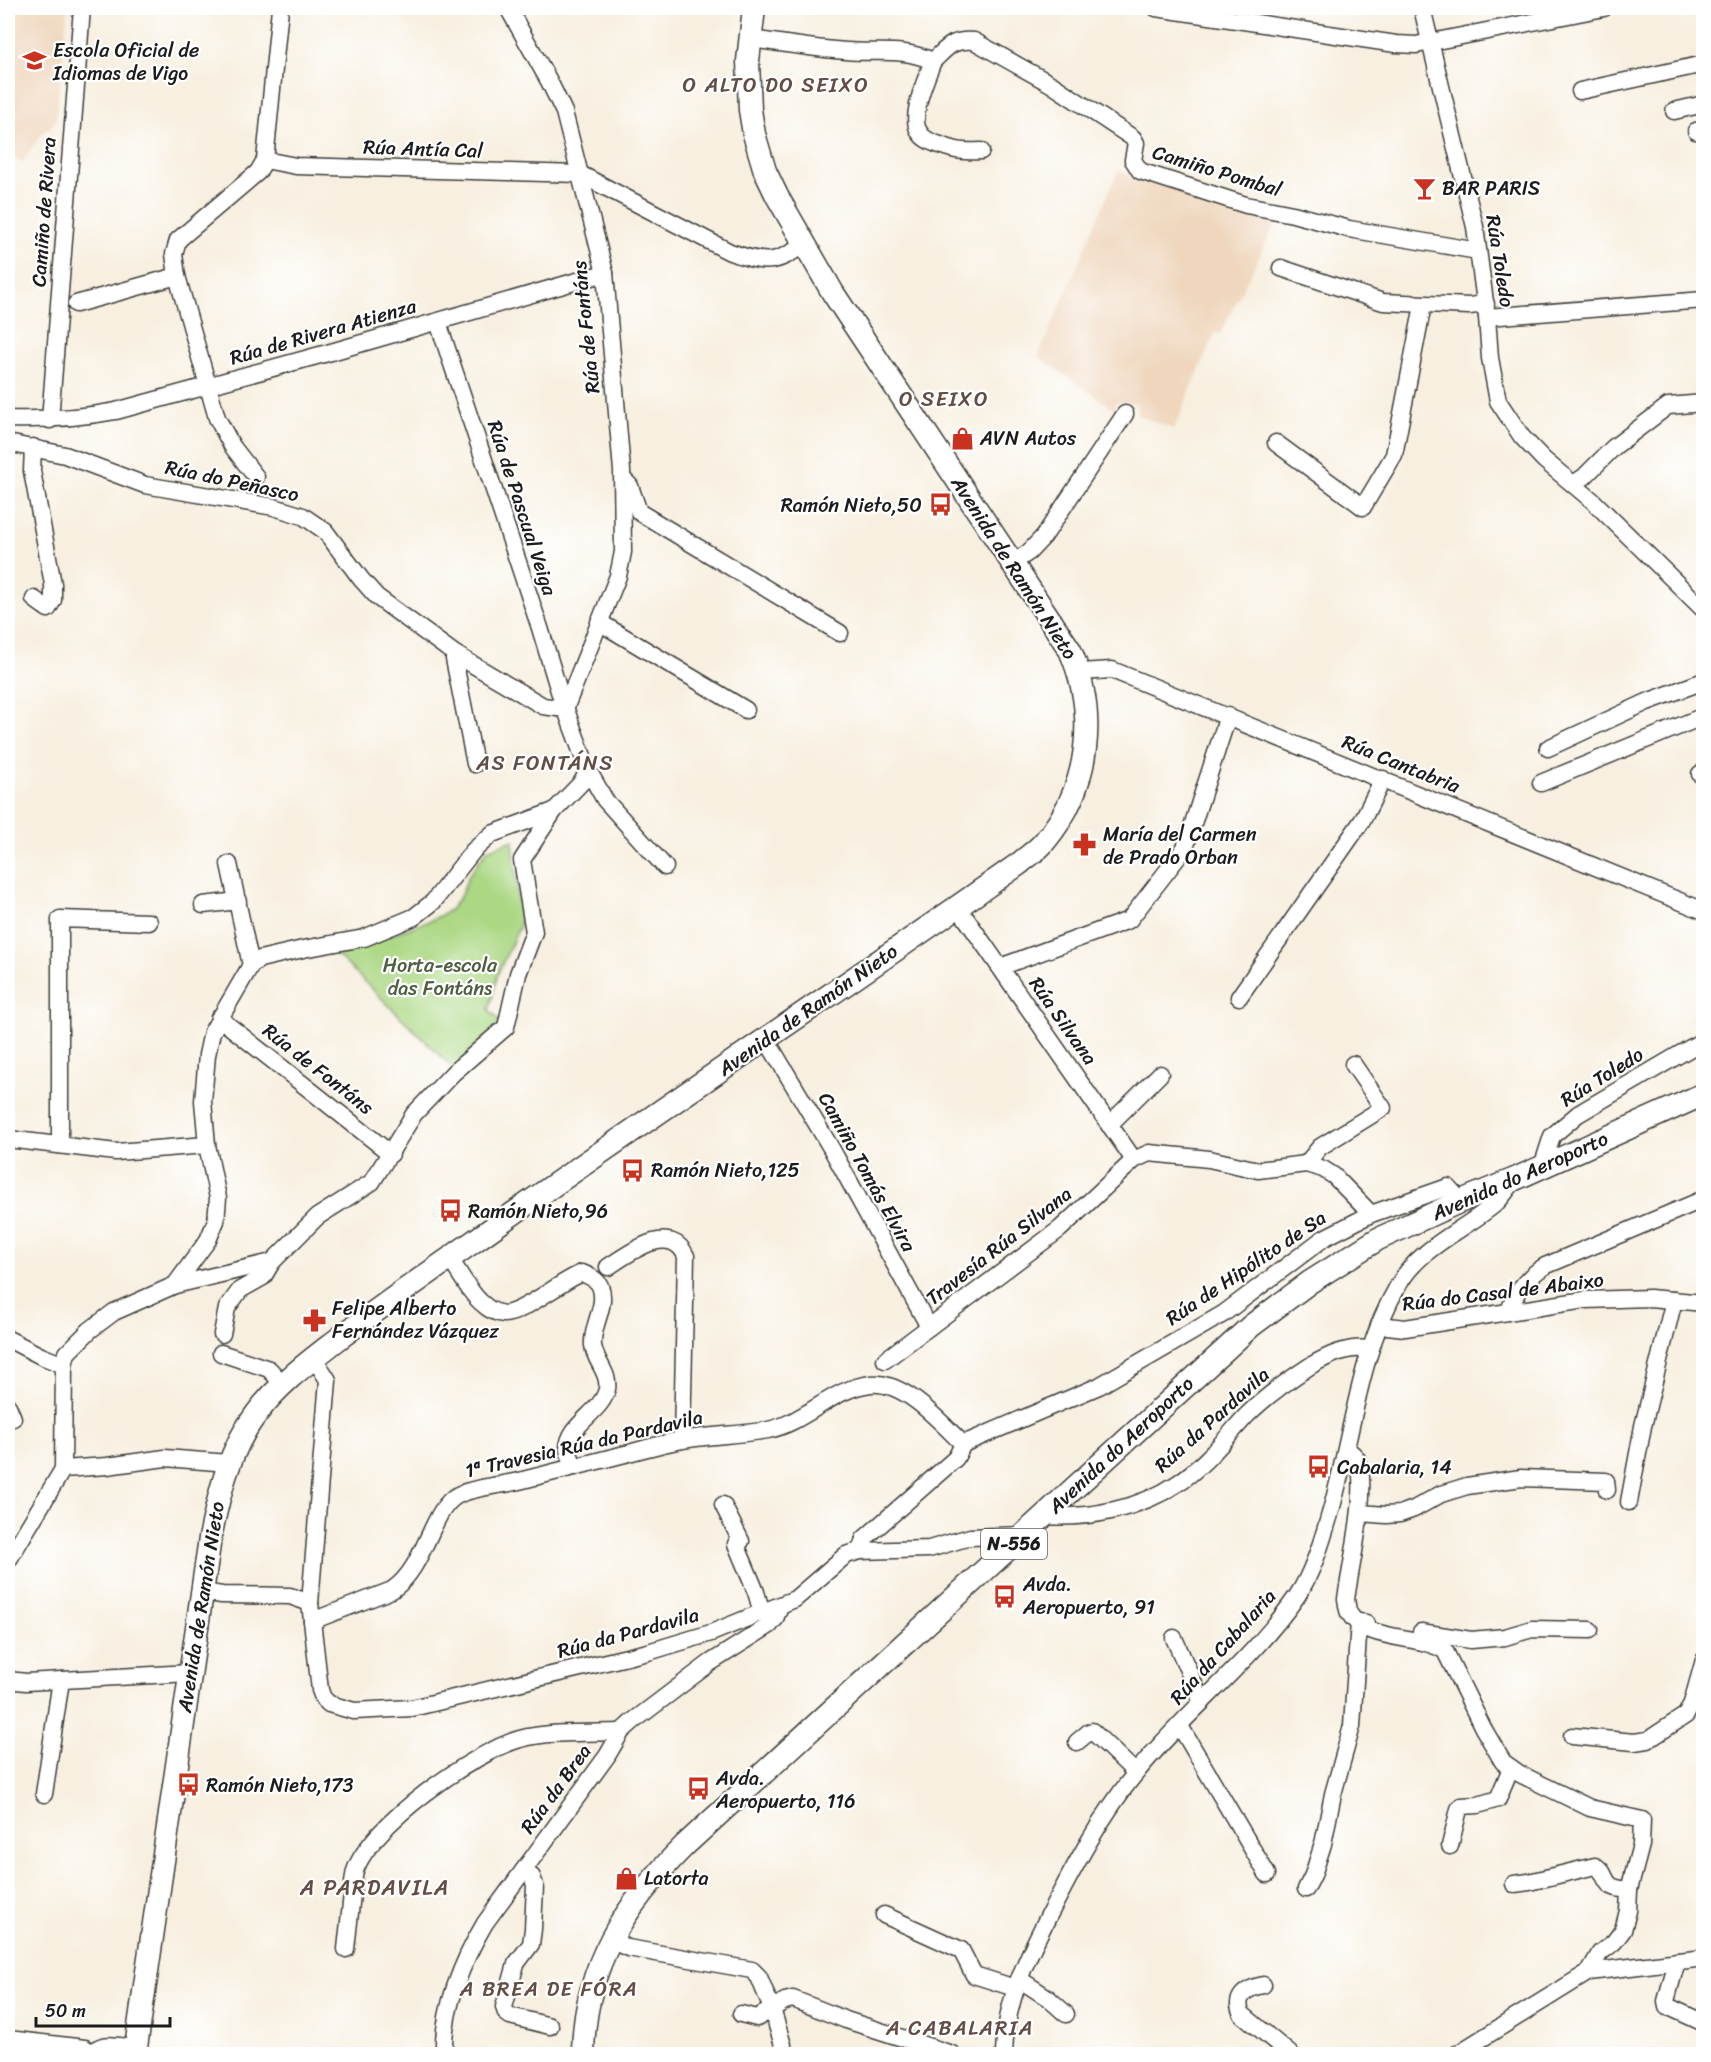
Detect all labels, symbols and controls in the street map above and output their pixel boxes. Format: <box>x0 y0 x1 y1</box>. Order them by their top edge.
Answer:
place label: Escola Oficial de Idiomas de Vigo <box>52 33 199 91</box>
school or university icon: Escola Oficial de Idiomas de Vigo <box>22 48 48 74</box>
district label: O ALTO DO SEIXO <box>683 66 869 104</box>
street label: Rúa Antía Cal <box>363 129 484 169</box>
street label: Camiño Pombal <box>1148 135 1286 207</box>
street label: Camiño de Rivera <box>21 136 67 288</box>
place label: BAR PARIS <box>1442 171 1541 206</box>
bar icon: BAR PARIS <box>1411 175 1437 201</box>
street label: Rúa Toledo <box>1475 212 1525 310</box>
street label: Rúa de Fontáns <box>562 258 610 395</box>
street label: Rúa de Rivera Atienza <box>226 288 421 375</box>
district label: O SEIXO <box>899 380 989 418</box>
street label: Rúa de Pascual Veiga <box>477 416 567 601</box>
place label: AVN Autos <box>979 421 1077 456</box>
shop icon: AVN Autos <box>949 425 975 451</box>
street label: Rúa do Peñasco <box>162 450 302 512</box>
street label: Avenida de Ramón Nieto <box>941 468 1087 667</box>
place label: Ramón Nieto,50 <box>781 488 922 523</box>
bus stop icon: Ramón Nieto,50 <box>927 492 953 518</box>
street label: Rúa Cantabria <box>1337 724 1466 804</box>
district label: AS FONTÁNS <box>475 744 614 782</box>
place label: María del Carmen de Prado Orban <box>1103 817 1257 875</box>
pharmacy icon: María del Carmen de Prado Orban <box>1072 832 1098 858</box>
street label: Avenida de Ramón Nieto <box>710 934 905 1086</box>
park label: Horta-escola das Fontáns <box>383 948 498 1006</box>
street label: Rúa Silvana <box>1019 969 1107 1073</box>
street label: Rúa de Fontáns <box>255 1014 382 1124</box>
street label: Rúa Toledo <box>1553 1037 1651 1117</box>
street label: Camiño Tomás Elvira <box>808 1085 926 1259</box>
street label: Avenida do Aeroporto <box>1425 1121 1614 1231</box>
place label: Ramón Nieto,125 <box>651 1153 800 1188</box>
bus stop icon: Ramón Nieto,125 <box>620 1157 646 1183</box>
street label: Travesía Rúa Silvana <box>918 1177 1080 1315</box>
place label: Ramón Nieto,96 <box>468 1194 608 1229</box>
bus stop icon: Ramón Nieto,96 <box>437 1198 463 1224</box>
street label: Rúa de Hipólito de Sa <box>1158 1201 1334 1335</box>
street label: Rúa do Casal de Abaixo <box>1400 1262 1606 1322</box>
place label: Felipe Alberto Fernández Vázquez <box>332 1291 499 1349</box>
pharmacy icon: Felipe Alberto Fernández Vázquez <box>301 1307 327 1333</box>
street label: Rúa da Pardavila <box>1146 1358 1278 1482</box>
street label: Avenida do Aeroporto <box>1039 1367 1202 1523</box>
street label: 1ª Travesia Rúa da Pardavila <box>462 1400 706 1488</box>
place label: Cabalaria, 14 <box>1337 1450 1452 1485</box>
bus stop icon: Cabalaria, 14 <box>1306 1454 1332 1480</box>
street label: Avenida de Ramón Nieto <box>167 1499 235 1716</box>
road number: N-556 <box>981 1529 1047 1559</box>
place label: Avda. Aeropuerto, 91 <box>1022 1567 1155 1625</box>
street label: Rúa da Cabalaria <box>1161 1581 1285 1713</box>
bus stop icon: Avda. Aeropuerto, 91 <box>992 1583 1018 1609</box>
street label: Rúa da Pardavila <box>553 1597 703 1669</box>
street label: Rúa da Brea <box>511 1736 601 1842</box>
place label: Avda. Aeropuerto, 116 <box>715 1761 856 1819</box>
place label: Ramón Nieto,173 <box>206 1768 353 1803</box>
bus stop icon: Ramón Nieto,173 <box>175 1772 201 1798</box>
bus stop icon: Avda. Aeropuerto, 116 <box>685 1776 711 1802</box>
place label: Latorta <box>644 1861 708 1896</box>
shop icon: Latorta <box>613 1865 639 1891</box>
district label: A PARDAVILA <box>299 1868 450 1907</box>
district label: A BREA DE FÓRA <box>459 1970 638 2008</box>
scale bar <box>36 1990 170 2028</box>
text: 50 m <box>45 1995 86 2027</box>
district label: A CABALARIA <box>885 2009 1034 2047</box>

